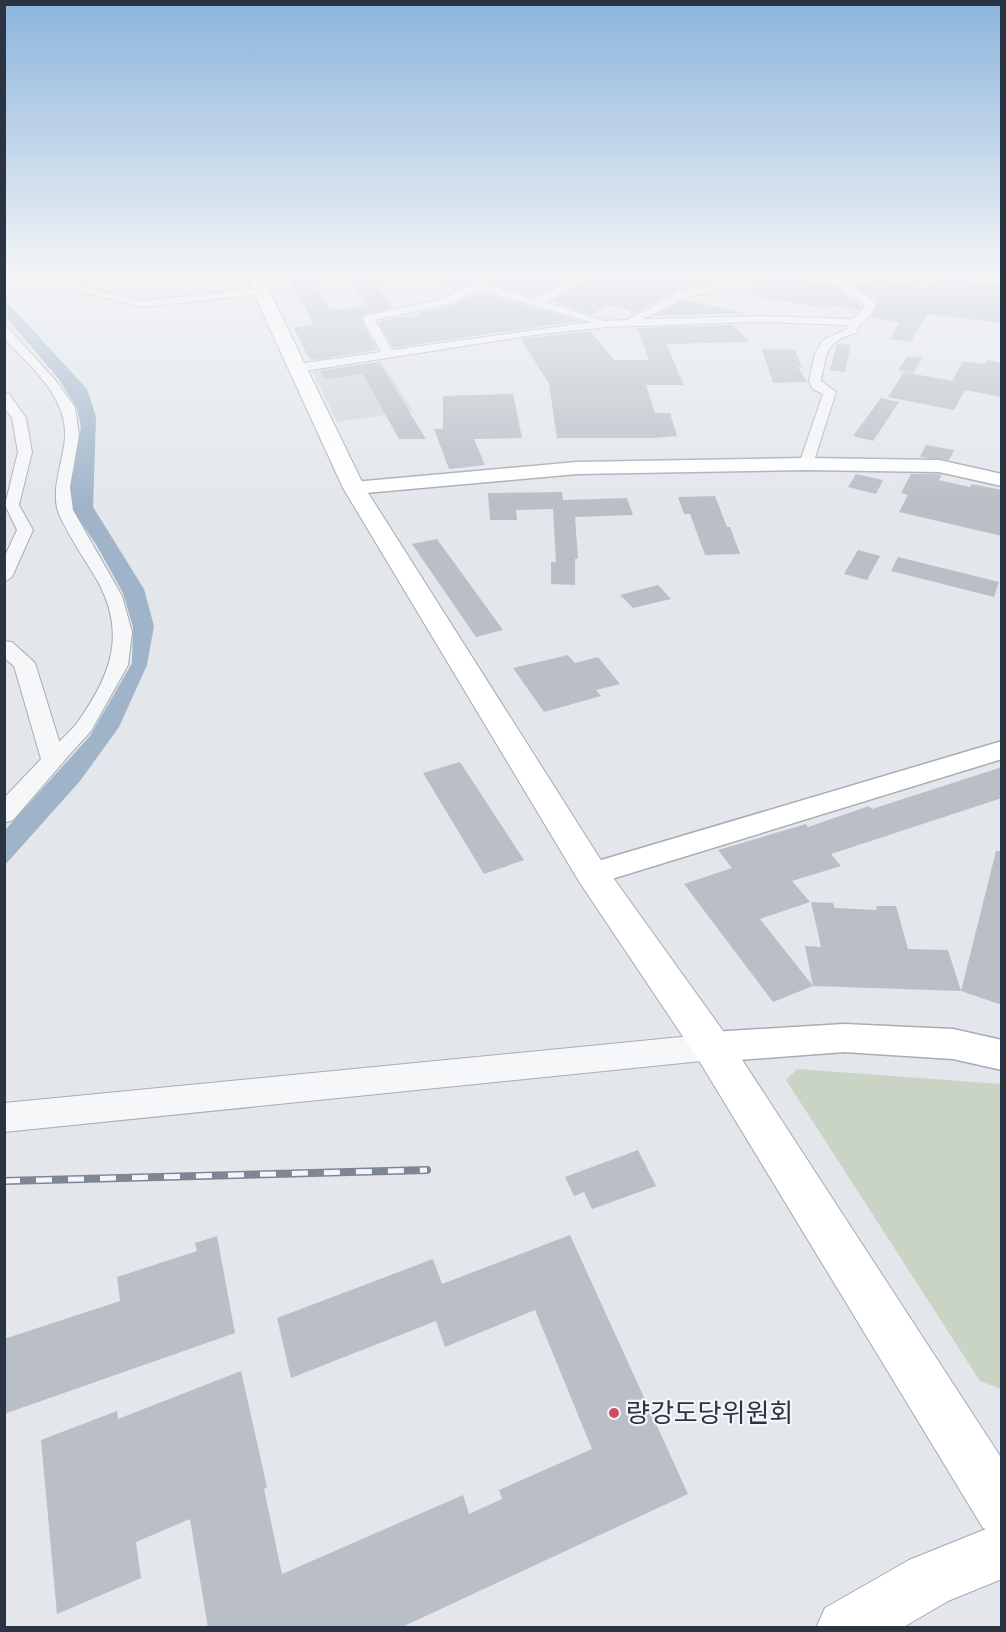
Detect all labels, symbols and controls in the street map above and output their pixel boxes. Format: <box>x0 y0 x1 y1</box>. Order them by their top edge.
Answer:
place label: 량강도당위원회 <box>626 1398 793 1428</box>
marker: 량강도당위원회 <box>607 1406 621 1420</box>

